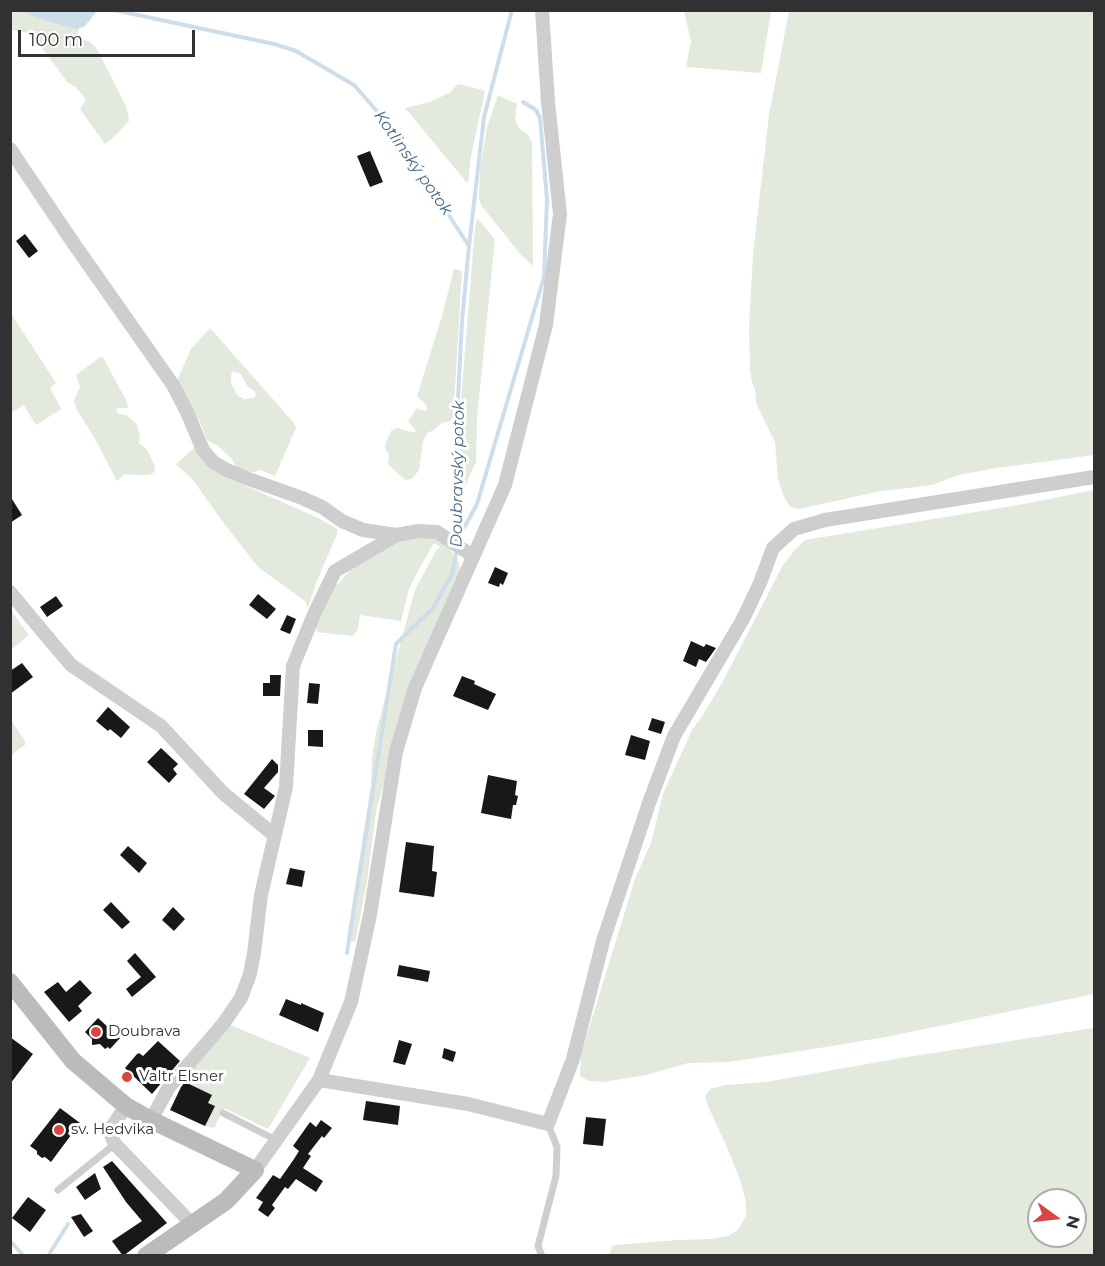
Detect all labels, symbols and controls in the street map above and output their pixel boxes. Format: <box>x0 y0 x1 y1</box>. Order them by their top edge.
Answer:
scale bar <box>21 18 198 56</box>
text: 100 m <box>29 29 83 51</box>
water label: Kotlinský potok <box>370 107 456 219</box>
water label: Doubravský potok <box>447 400 469 548</box>
place label: Doubrava <box>108 1023 181 1041</box>
marker: Doubrava <box>89 1025 103 1039</box>
place label: Valtr Elsner <box>139 1068 224 1086</box>
marker: Valtr Elsner <box>120 1070 134 1084</box>
place label: sv. Hedvika <box>71 1121 154 1139</box>
marker: sv. Hedvika <box>52 1123 66 1137</box>
north arrow <box>1027 1188 1087 1248</box>
text: N <box>1062 1214 1084 1231</box>

